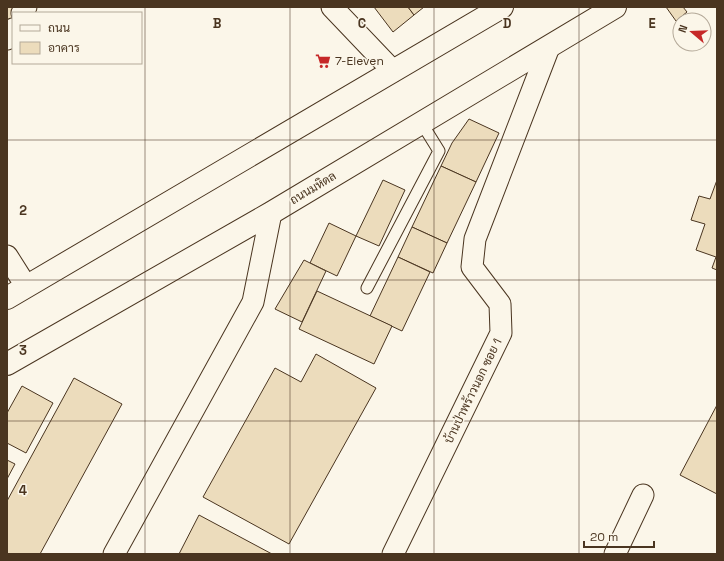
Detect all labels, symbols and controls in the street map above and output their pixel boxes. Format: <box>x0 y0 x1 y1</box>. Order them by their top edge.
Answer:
legend <box>12 12 142 64</box>
north arrow <box>672 12 712 52</box>
text: B <box>213 15 222 32</box>
text: C <box>358 15 366 32</box>
text: D <box>503 15 512 32</box>
text: E <box>648 15 656 32</box>
text: ถนน <box>48 20 71 36</box>
text: N <box>675 23 690 35</box>
text: อาคาร <box>48 40 80 56</box>
supermarket icon: 7-Eleven <box>314 52 332 70</box>
place label: 7-Eleven <box>335 53 384 69</box>
street label: ถนนมหิดล <box>287 168 339 208</box>
text: 2 <box>19 202 27 219</box>
street label: บ้านป่าพร้าวนอก ซอย 1 <box>441 336 505 446</box>
text: 3 <box>19 342 27 359</box>
text: 4 <box>19 482 27 499</box>
scale bar <box>584 523 654 549</box>
text: 20 m <box>590 529 618 545</box>

